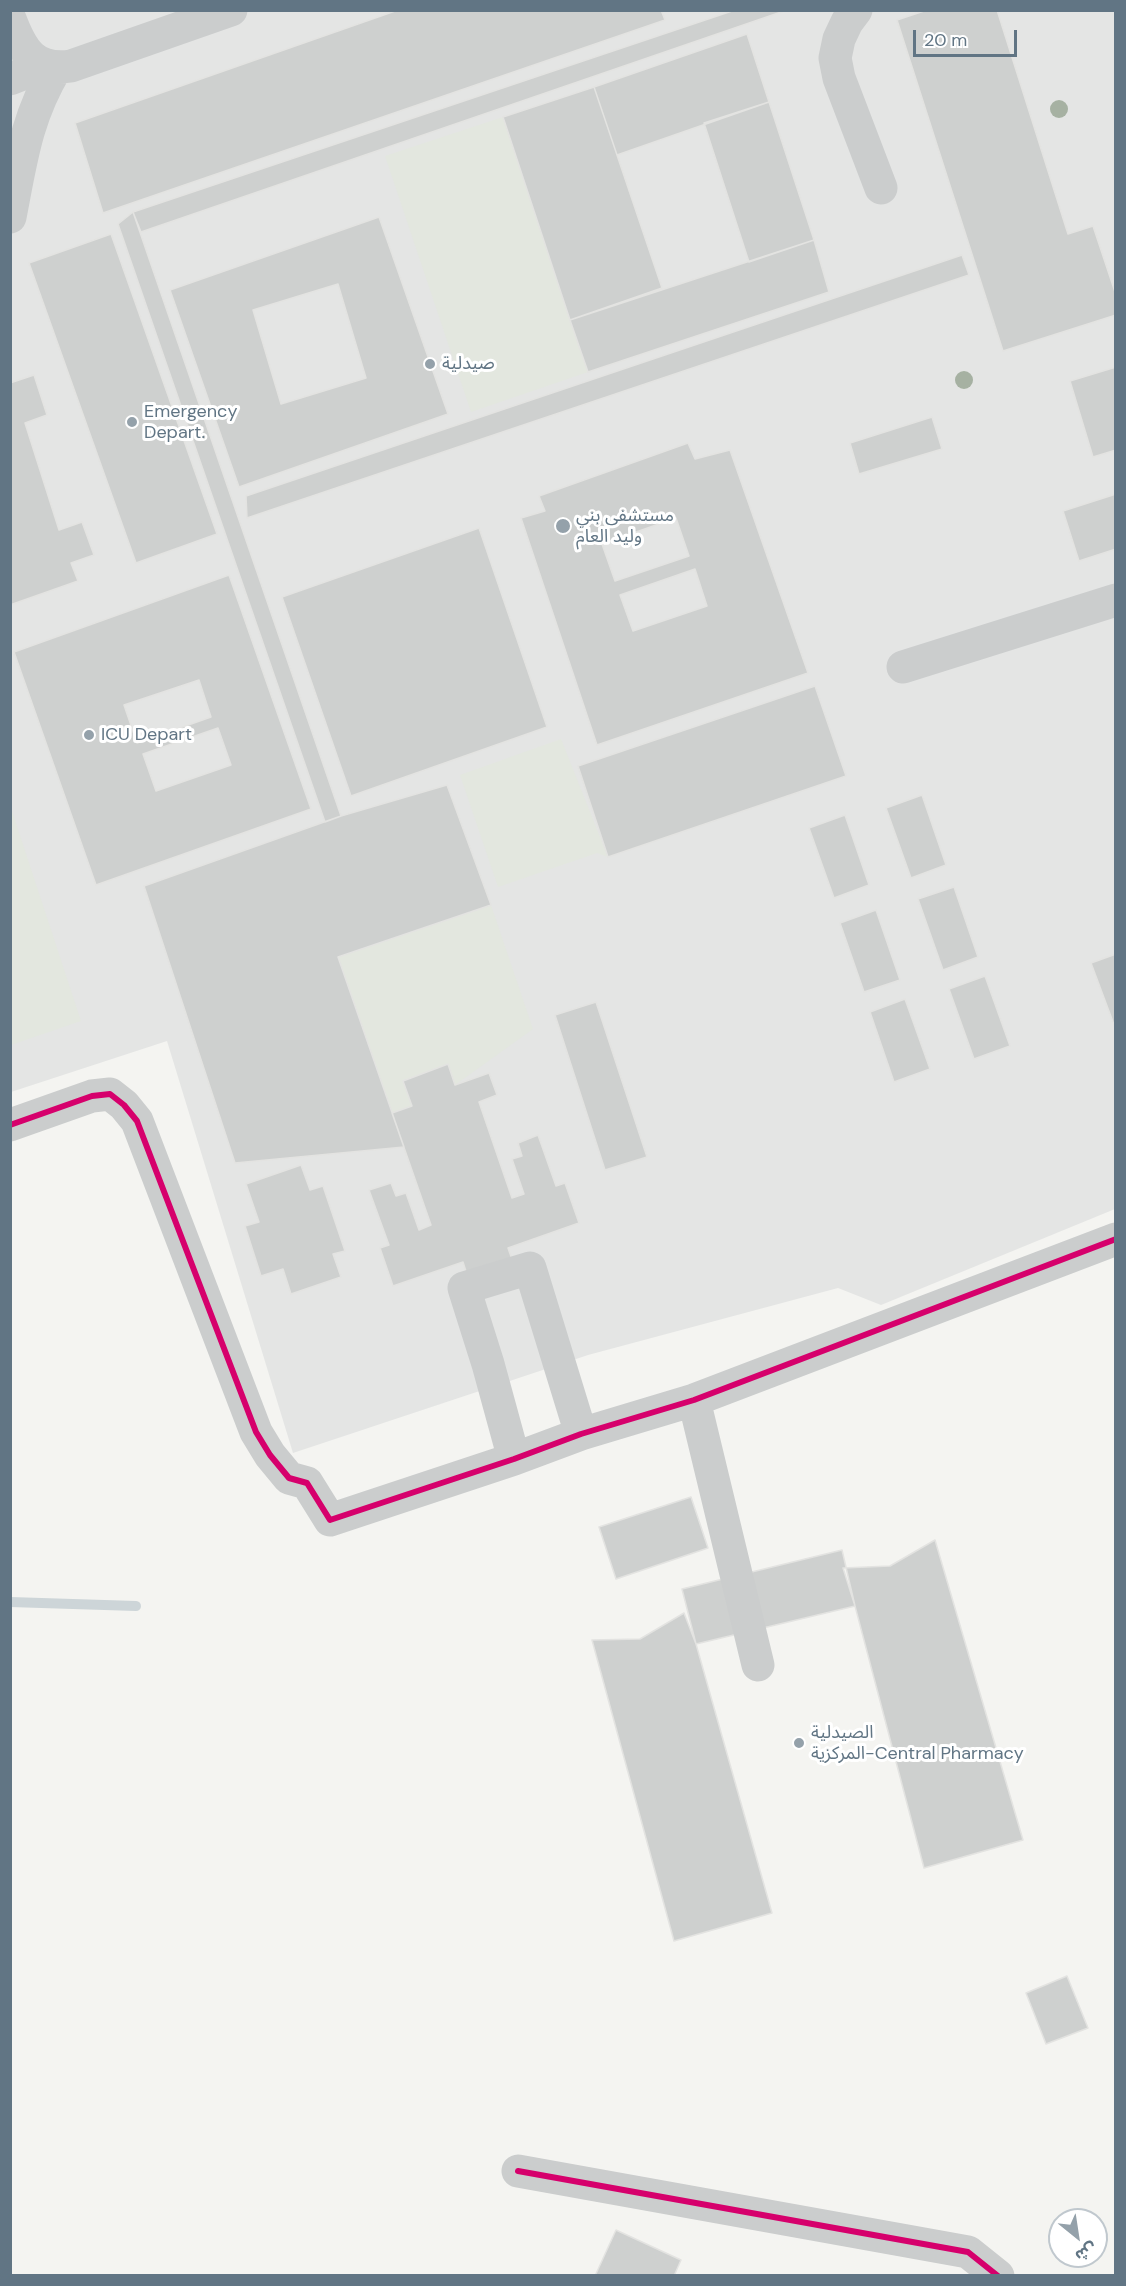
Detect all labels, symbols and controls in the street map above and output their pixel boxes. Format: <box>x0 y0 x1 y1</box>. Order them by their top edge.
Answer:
scale bar <box>916 18 1020 56</box>
text: 20 m <box>924 28 967 52</box>
place label: صيدلية <box>442 353 495 375</box>
marker: صيدلية <box>423 357 437 371</box>
place label: Emergency Depart. <box>144 401 237 444</box>
marker: Emergency Depart. <box>125 415 139 429</box>
place label: مستشفى بني وليد العام <box>576 505 674 548</box>
marker: مستشفى بني وليد العام <box>554 517 572 535</box>
place label: ICU Depart <box>101 724 192 746</box>
marker: ICU Depart <box>82 728 96 742</box>
place label: الصيدلية المركزية-Central Pharmacy <box>811 1722 1024 1764</box>
marker: الصيدلية المركزية-Central Pharmacy <box>792 1736 806 1750</box>
north arrow <box>1048 2208 1108 2268</box>
text: ش <box>1072 2238 1101 2267</box>

